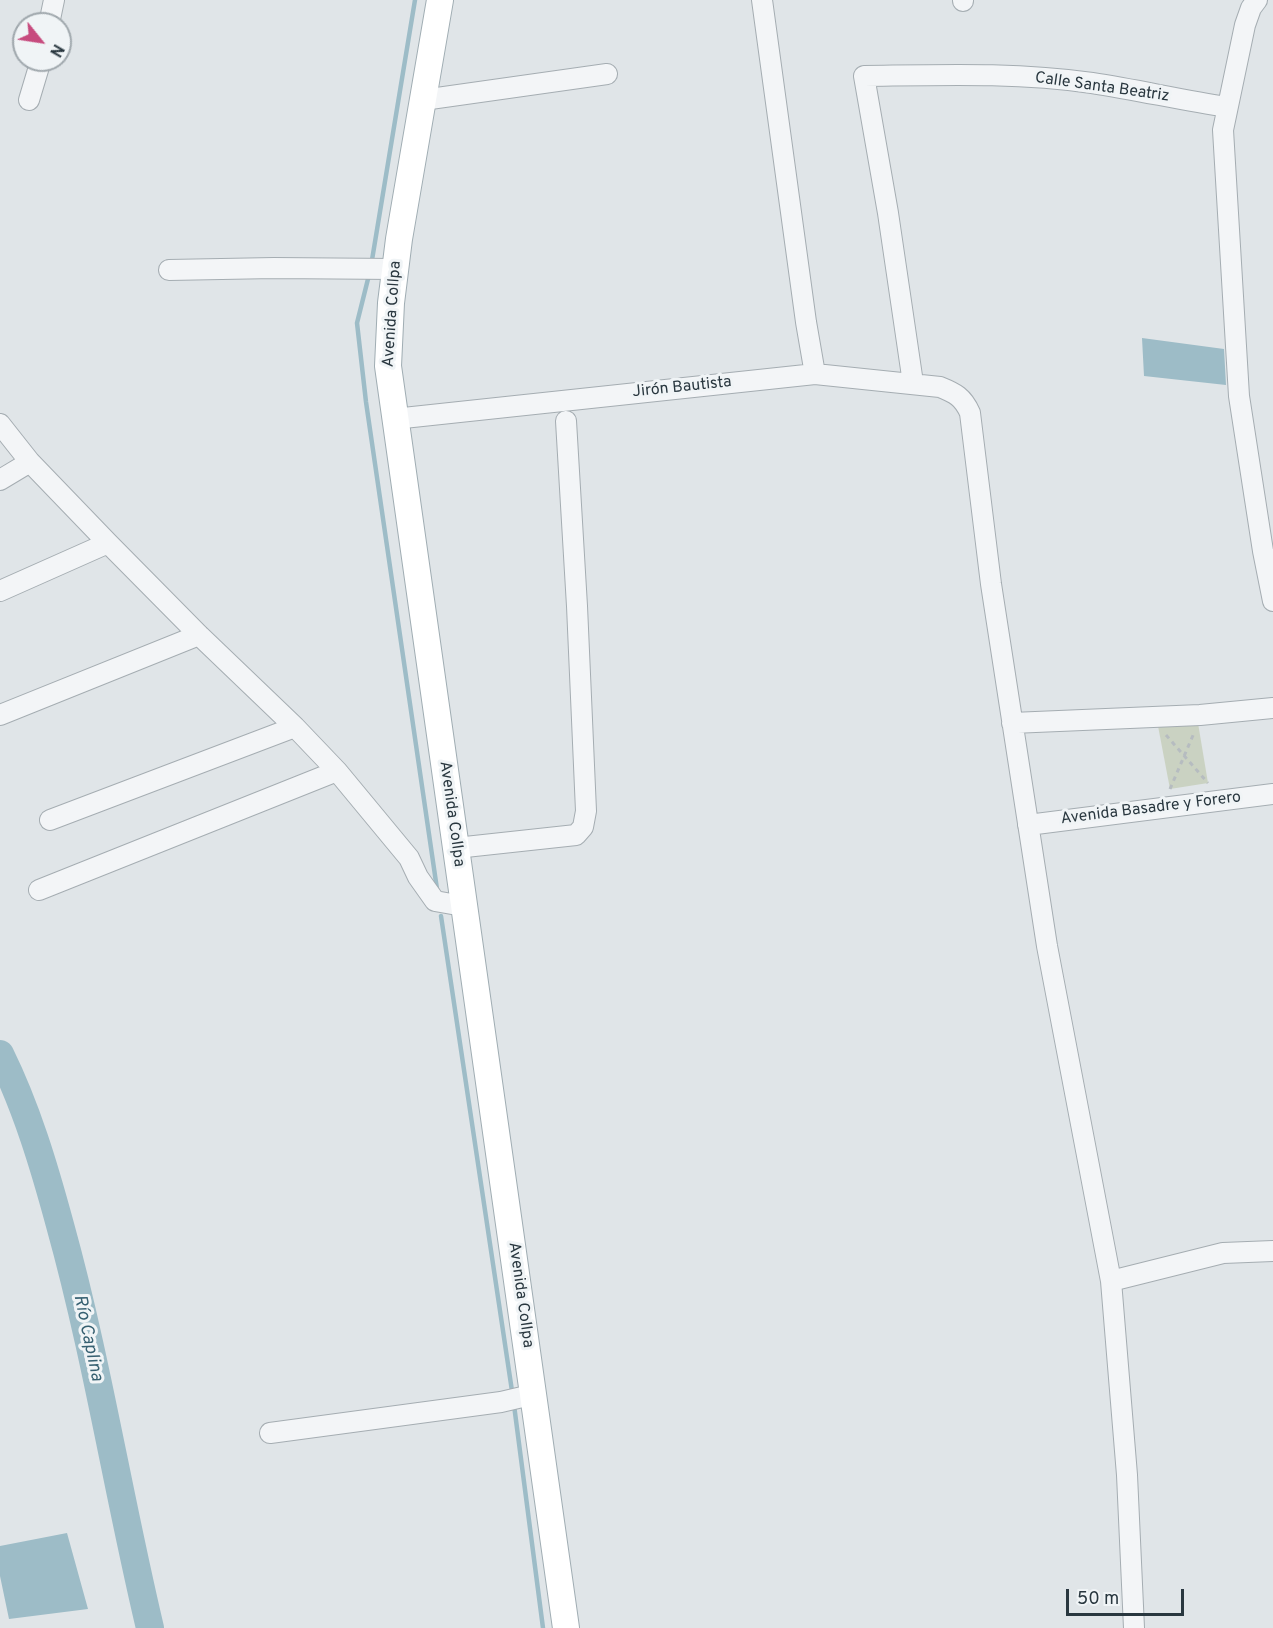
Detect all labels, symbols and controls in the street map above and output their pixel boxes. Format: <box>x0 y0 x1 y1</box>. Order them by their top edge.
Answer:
north arrow <box>12 12 72 72</box>
text: N <box>44 40 67 60</box>
street label: Calle Santa Beatriz <box>1034 69 1170 107</box>
street label: Avenida Collpa <box>380 260 406 368</box>
street label: Jirón Bautista <box>631 373 733 403</box>
street label: Avenida Collpa <box>434 760 468 868</box>
street label: Avenida Basadre y Forero <box>1060 788 1242 830</box>
street label: Avenida Collpa <box>503 1241 537 1349</box>
water label: Río Caplina <box>67 1293 107 1383</box>
scale bar <box>1069 1577 1188 1615</box>
text: 50 m <box>1077 1588 1119 1611</box>

